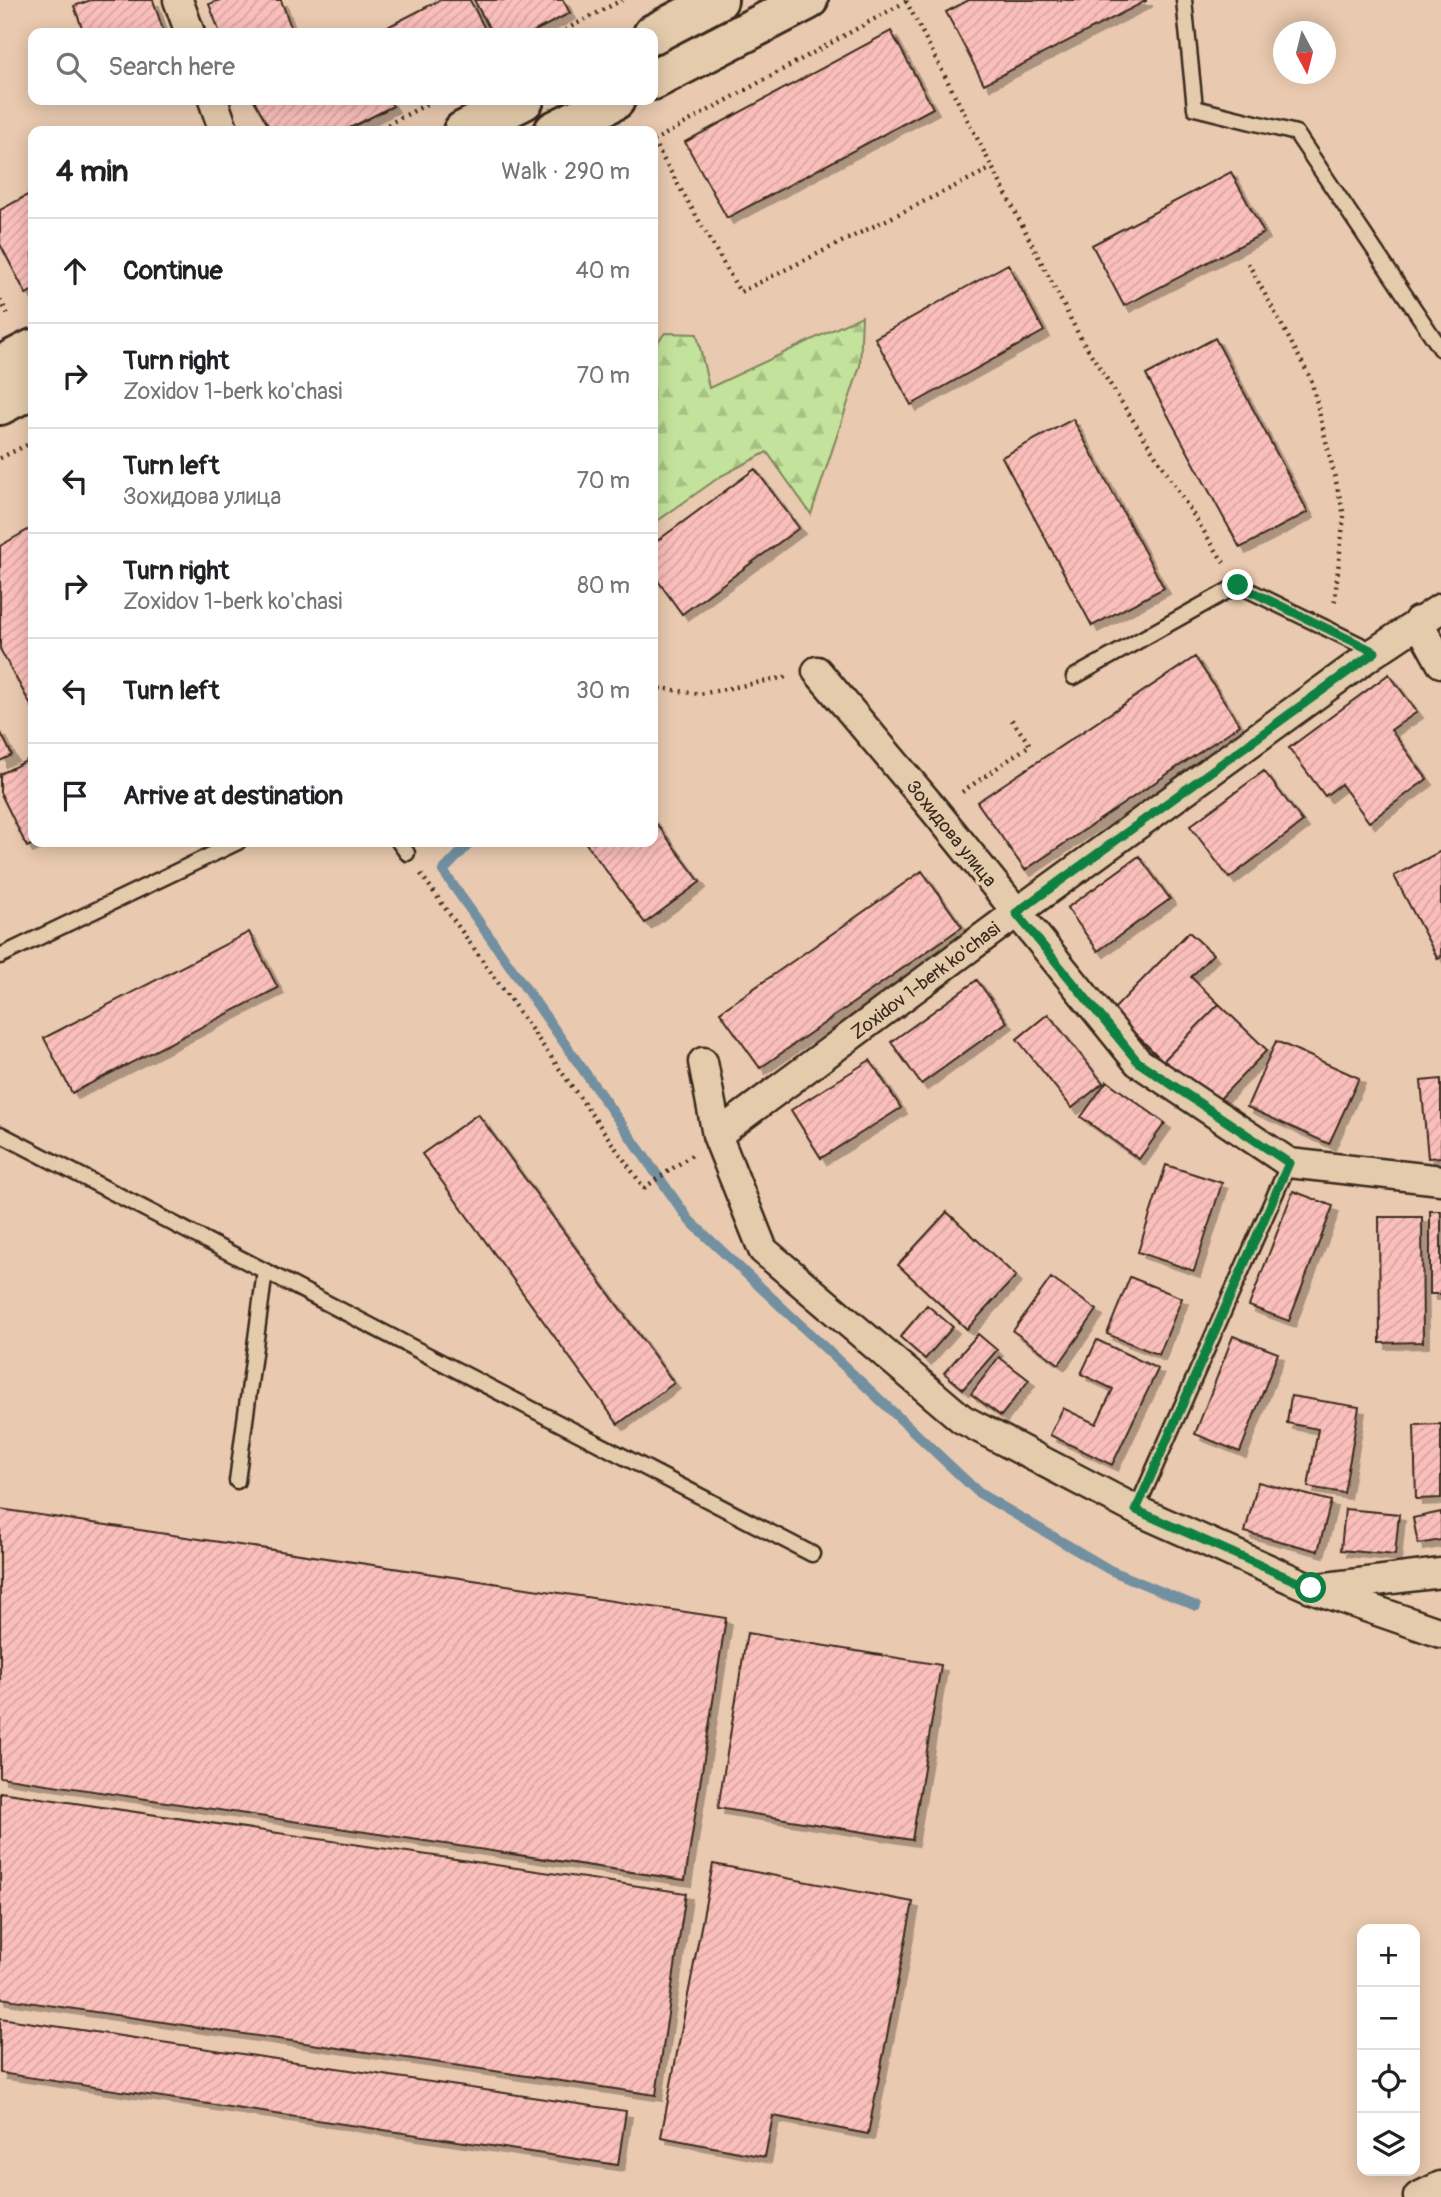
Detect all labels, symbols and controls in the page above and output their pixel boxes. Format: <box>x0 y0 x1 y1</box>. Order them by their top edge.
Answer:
north arrow <box>1273 21 1336 84</box>
search box <box>28 28 658 105</box>
icon: search <box>52 48 90 86</box>
text: Search here <box>108 51 235 83</box>
text: 4 min <box>56 153 129 190</box>
text: Walk · 290 m <box>501 157 630 186</box>
icon: ahead <box>56 252 94 290</box>
text: Continue <box>123 255 223 287</box>
text: 40 m <box>576 256 630 285</box>
text: Turn right <box>123 345 229 377</box>
icon: right <box>56 357 94 395</box>
text: 70 m <box>577 361 630 390</box>
text: Zoxidov 1-berk ko'chasi <box>123 377 342 406</box>
text: Turn left <box>123 450 219 482</box>
icon: left <box>56 462 94 500</box>
text: 70 m <box>577 466 630 495</box>
text: Зохидова улица <box>123 482 281 511</box>
text: Turn right <box>123 555 229 587</box>
icon: right <box>56 567 94 605</box>
route end <box>1222 569 1253 600</box>
text: 80 m <box>577 571 630 600</box>
text: Zoxidov 1-berk ko'chasi <box>123 587 342 616</box>
icon: left <box>56 672 94 710</box>
text: Turn left <box>123 675 219 707</box>
text: 30 m <box>576 676 630 705</box>
street label: Зохидова улица <box>901 775 1002 892</box>
icon: arrive <box>56 777 94 815</box>
text: Arrive at destination <box>123 780 343 812</box>
street label: Zoxidov 1-berk ko'chasi <box>846 917 1005 1045</box>
route start <box>1295 1572 1326 1603</box>
map controls <box>1357 1924 1420 2176</box>
button: + <box>1357 1924 1420 1987</box>
button: − <box>1357 1987 1420 2050</box>
button: locate <box>1357 2050 1420 2113</box>
button: layers <box>1357 2113 1420 2176</box>

